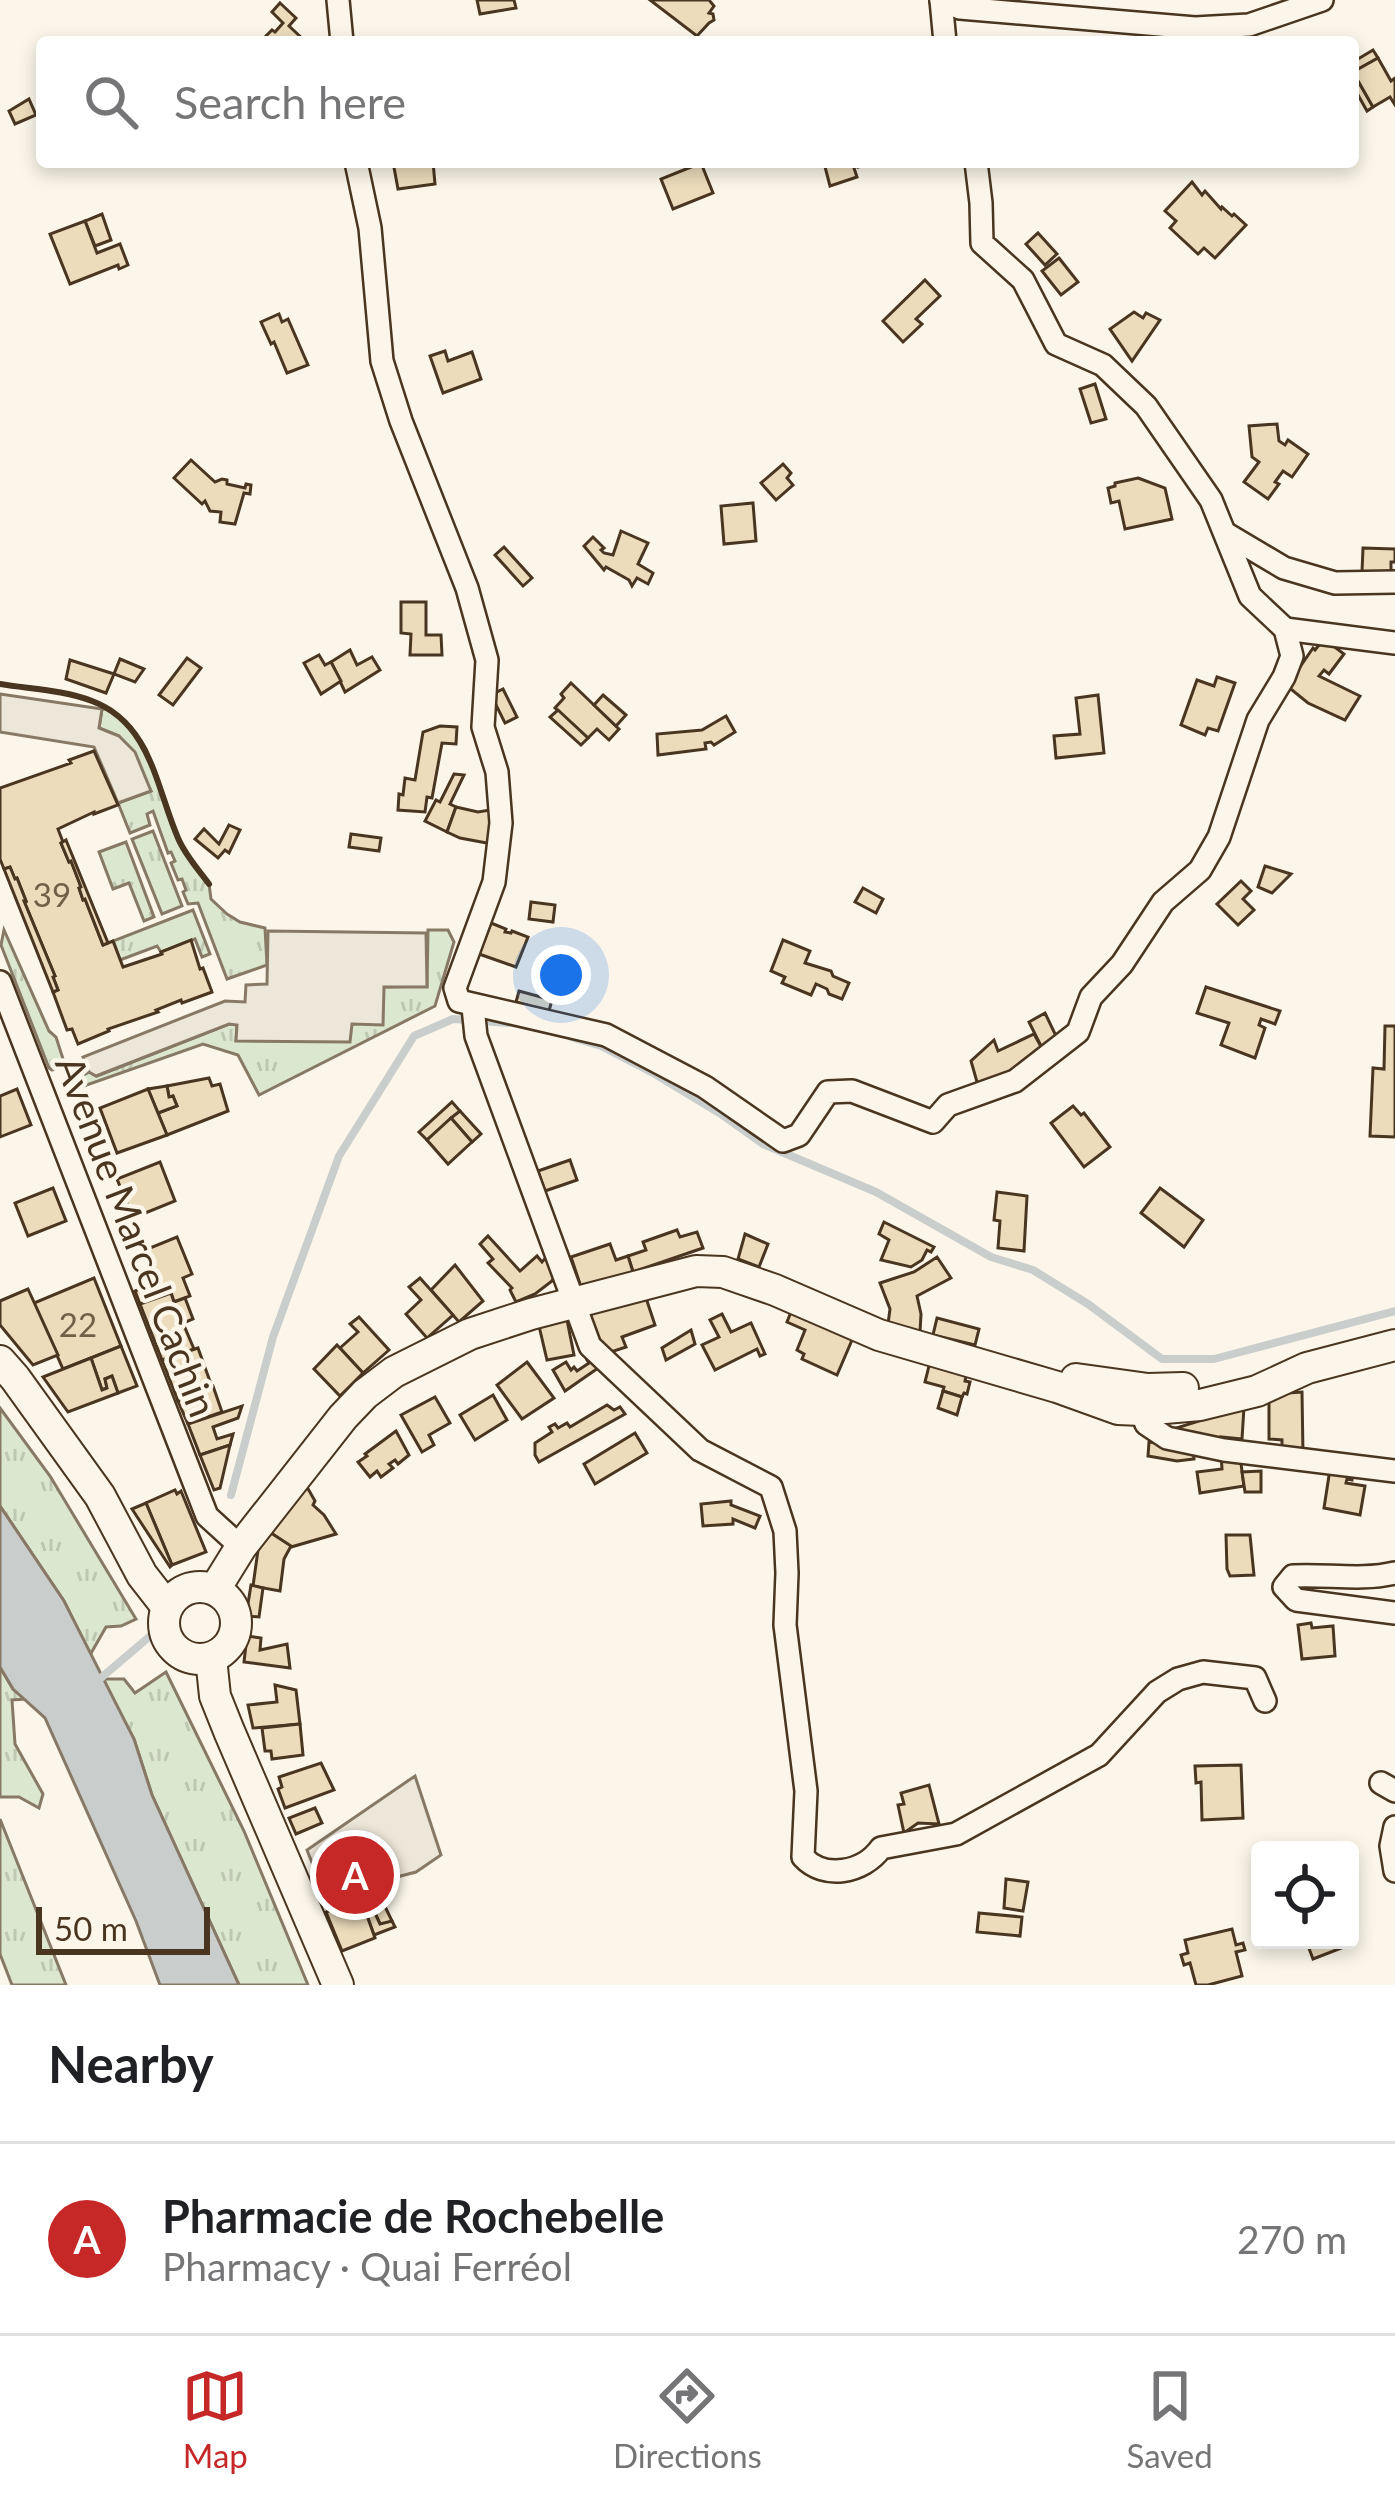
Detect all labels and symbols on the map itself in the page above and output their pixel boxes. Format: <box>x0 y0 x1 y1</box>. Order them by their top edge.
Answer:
house number: 39 <box>33 874 71 914</box>
your location <box>531 945 591 1005</box>
street label: Avenue Marcel Cachin <box>47 1049 227 1423</box>
house number: 22 <box>59 1304 97 1344</box>
pin: A <box>316 1830 394 1920</box>
scale bar <box>36 1901 210 1954</box>

